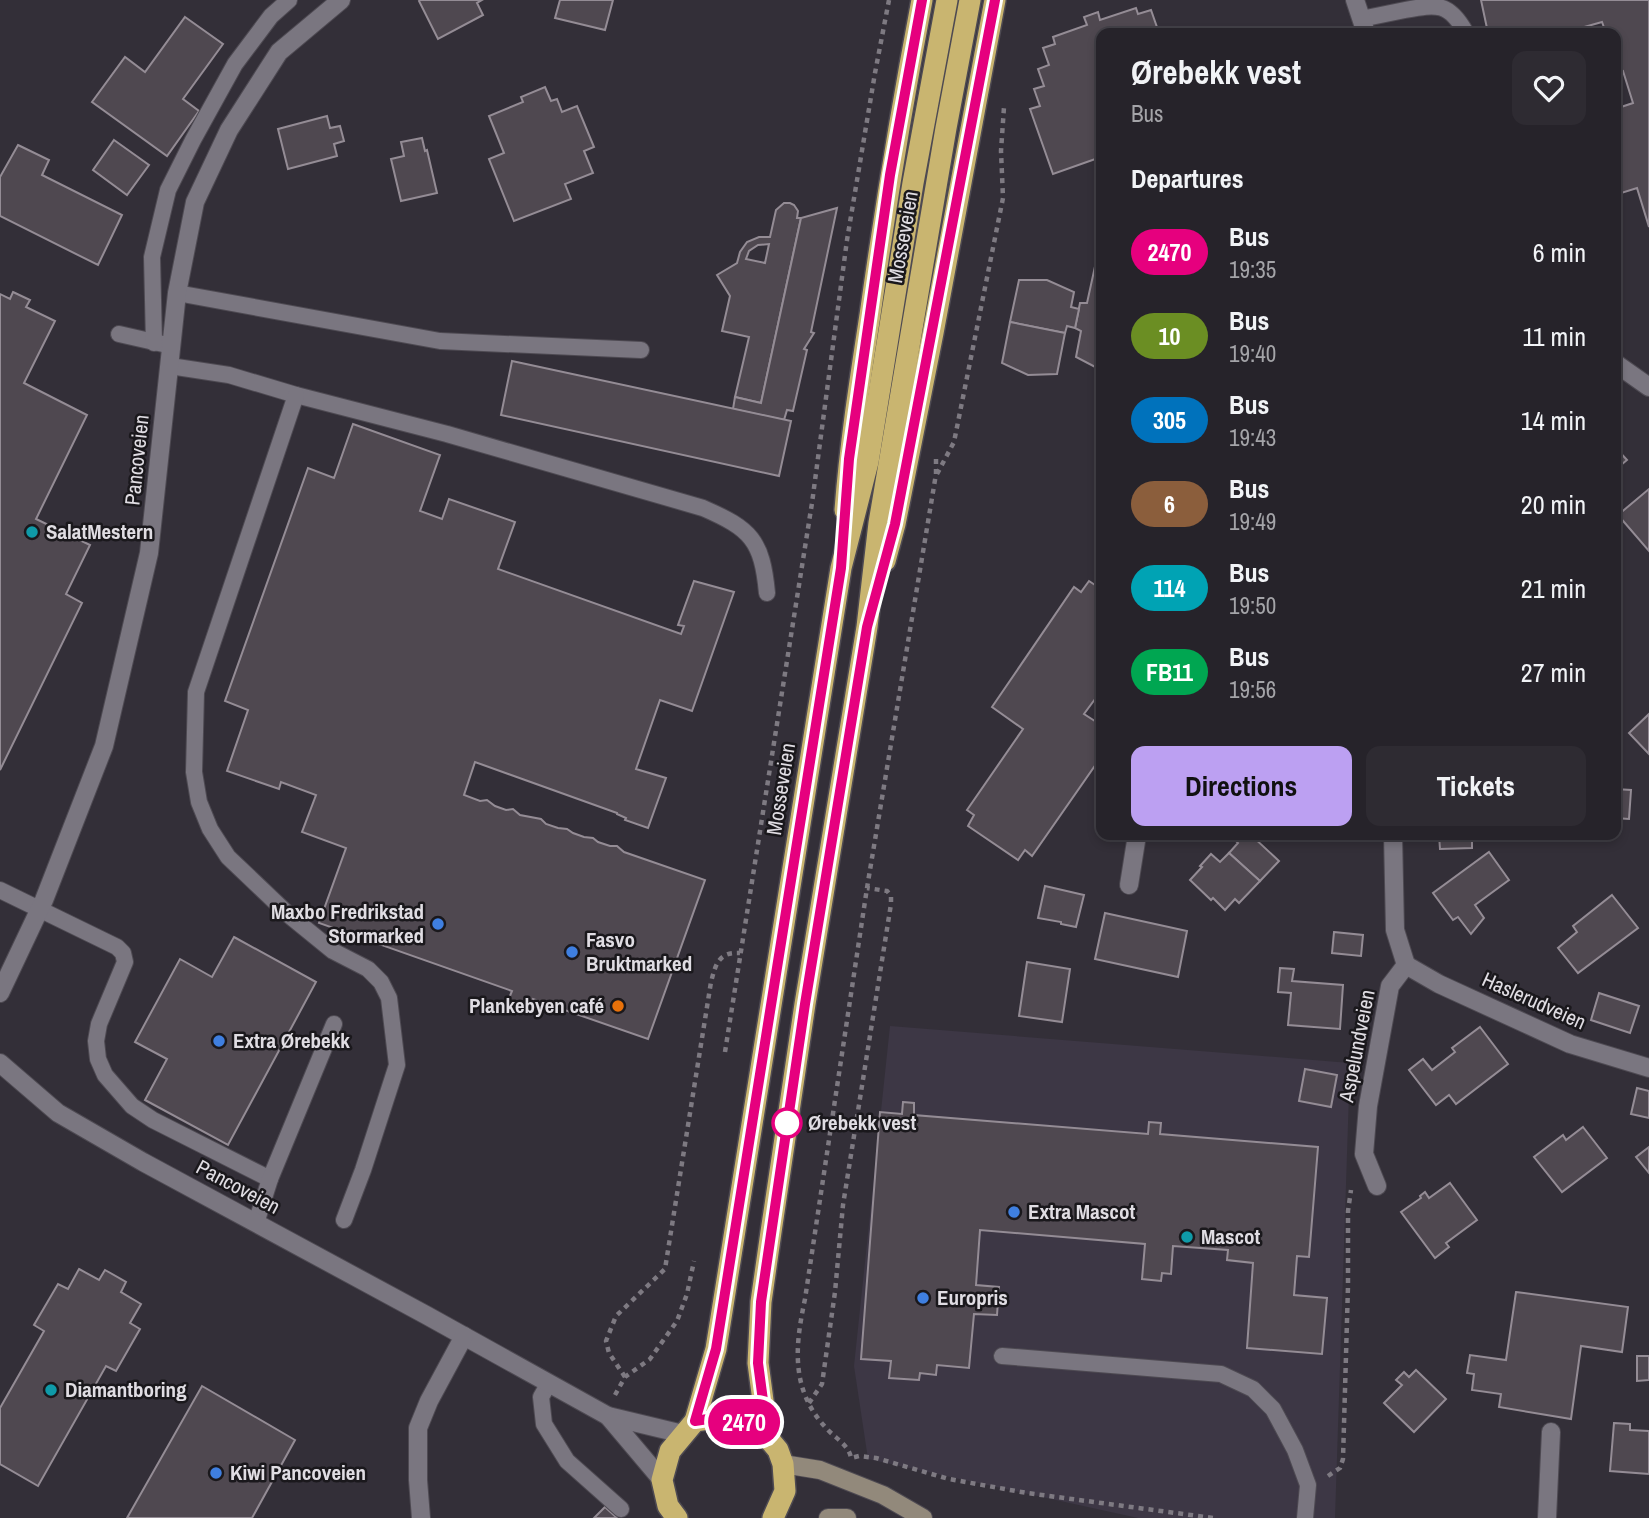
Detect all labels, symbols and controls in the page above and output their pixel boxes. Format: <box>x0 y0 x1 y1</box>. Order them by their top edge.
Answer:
text: Ørebekk vest <box>1131 50 1301 94</box>
button: heart <box>1512 51 1586 125</box>
text: Bus <box>1131 98 1164 129</box>
text: Departures <box>1131 161 1244 196</box>
street label: Mosseveien <box>880 189 925 285</box>
text: Bus <box>1229 219 1269 254</box>
text: 6 min <box>1533 235 1586 270</box>
text: 2470 <box>1148 236 1191 268</box>
text: 19:35 <box>1229 254 1276 285</box>
text: Bus <box>1229 303 1269 338</box>
text: 11 min <box>1522 319 1586 354</box>
text: 10 <box>1159 320 1180 352</box>
text: 19:40 <box>1229 338 1276 369</box>
text: Bus <box>1229 387 1269 422</box>
text: 14 min <box>1521 403 1586 438</box>
text: 305 <box>1153 404 1186 436</box>
street label: Pancoveien <box>117 413 156 507</box>
text: 19:43 <box>1229 422 1276 453</box>
text: Bus <box>1229 471 1269 506</box>
text: 20 min <box>1521 487 1586 522</box>
text: 6 <box>1164 488 1175 520</box>
text: 19:49 <box>1229 506 1276 537</box>
place label: SalatMestern <box>46 517 153 546</box>
marker: SalatMestern <box>24 524 40 540</box>
text: Bus <box>1229 555 1269 590</box>
text: 21 min <box>1521 571 1586 606</box>
text: 114 <box>1154 572 1185 604</box>
text: 19:50 <box>1229 590 1276 621</box>
text: Bus <box>1229 639 1269 674</box>
text: 27 min <box>1521 655 1586 690</box>
text: FB11 <box>1146 656 1193 688</box>
text: 19:56 <box>1229 674 1276 705</box>
street label: Mosseveien <box>759 741 802 837</box>
button: Directions <box>1131 746 1352 826</box>
button: Tickets <box>1366 746 1586 826</box>
place label: Maxbo Fredrikstad Stormarked <box>271 897 424 950</box>
marker: Maxbo Fredrikstad Stormarked <box>430 916 446 932</box>
place label: Fasvo Bruktmarked <box>586 925 692 978</box>
marker: Fasvo Bruktmarked <box>564 944 580 960</box>
street label: Haslerudveien <box>1478 965 1591 1036</box>
street label: Aspelundveien <box>1331 987 1382 1106</box>
place label: Plankebyen café <box>469 991 604 1020</box>
marker: Plankebyen café <box>610 998 626 1014</box>
place label: Extra Ørebekk <box>233 1026 350 1055</box>
marker: Extra Ørebekk <box>211 1033 227 1049</box>
marker: Ørebekk vest <box>772 1108 802 1138</box>
place label: Ørebekk vest <box>808 1108 916 1137</box>
street label: Pancoveien <box>191 1152 285 1221</box>
place label: Extra Mascot <box>1028 1197 1135 1226</box>
marker: Extra Mascot <box>1006 1204 1022 1220</box>
place label: Mascot <box>1201 1222 1261 1251</box>
marker: Mascot <box>1179 1229 1195 1245</box>
place label: Europris <box>937 1283 1008 1312</box>
marker: Europris <box>915 1290 931 1306</box>
place label: Diamantboring <box>65 1375 187 1404</box>
marker: Diamantboring <box>43 1382 59 1398</box>
line badge: 2470 <box>695 1399 793 1445</box>
text: 2470 <box>722 1406 766 1438</box>
place label: Kiwi Pancoveien <box>230 1458 366 1487</box>
marker: Kiwi Pancoveien <box>208 1465 224 1481</box>

